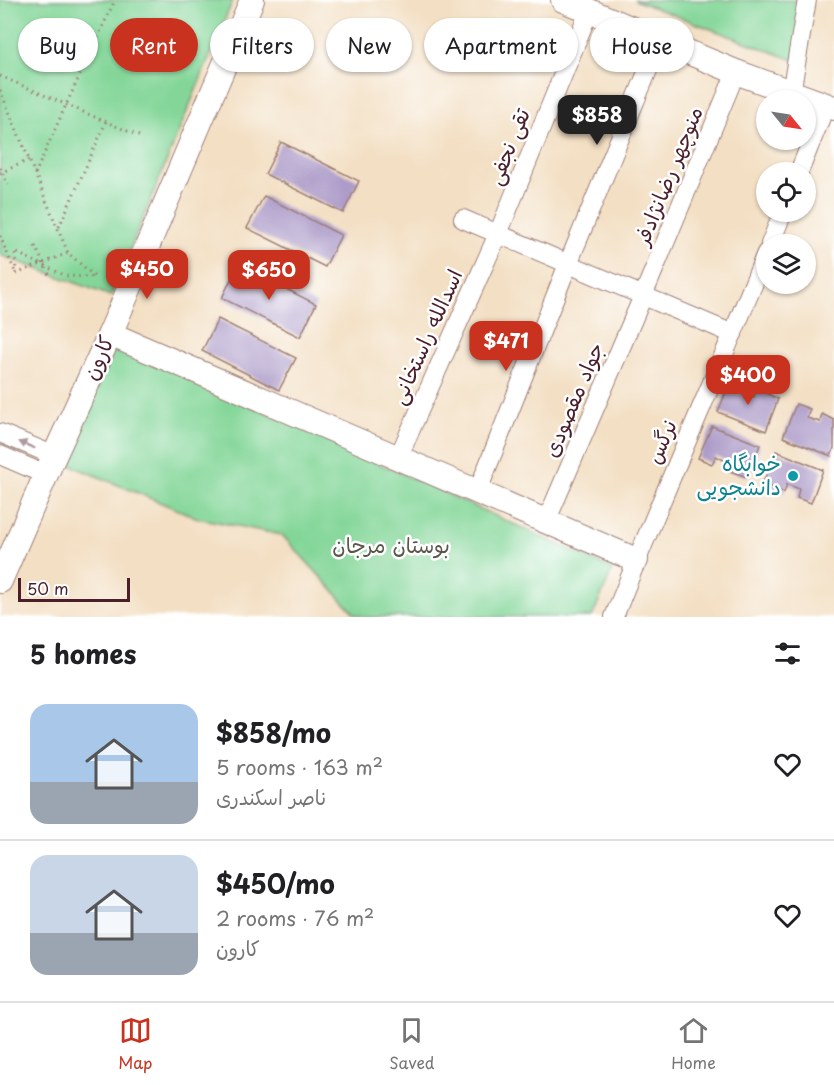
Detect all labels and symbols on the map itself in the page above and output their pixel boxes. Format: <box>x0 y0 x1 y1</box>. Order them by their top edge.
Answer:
north arrow <box>756 90 816 150</box>
pin: $858 <box>561 95 633 146</box>
street label: منوچهر رضانژادفر <box>624 101 710 251</box>
street label: تقی نجفی <box>477 102 537 189</box>
pin: $450 <box>111 249 183 300</box>
pin: $650 <box>233 250 305 301</box>
street label: اسدالله راستخانی <box>381 263 469 409</box>
pin: $471 <box>470 321 542 372</box>
street label: کارون <box>73 330 121 385</box>
street label: جواد مقصودی <box>534 337 611 462</box>
pin: $400 <box>712 355 784 406</box>
street label: نرگس <box>637 414 684 468</box>
one-way arrow <box>19 440 36 449</box>
place label: خوابگاه دانشجویی <box>697 446 781 502</box>
marker: خوابگاه دانشجویی <box>786 469 800 483</box>
park label: بوستان مرجان <box>332 528 450 560</box>
scale bar <box>18 575 130 602</box>

